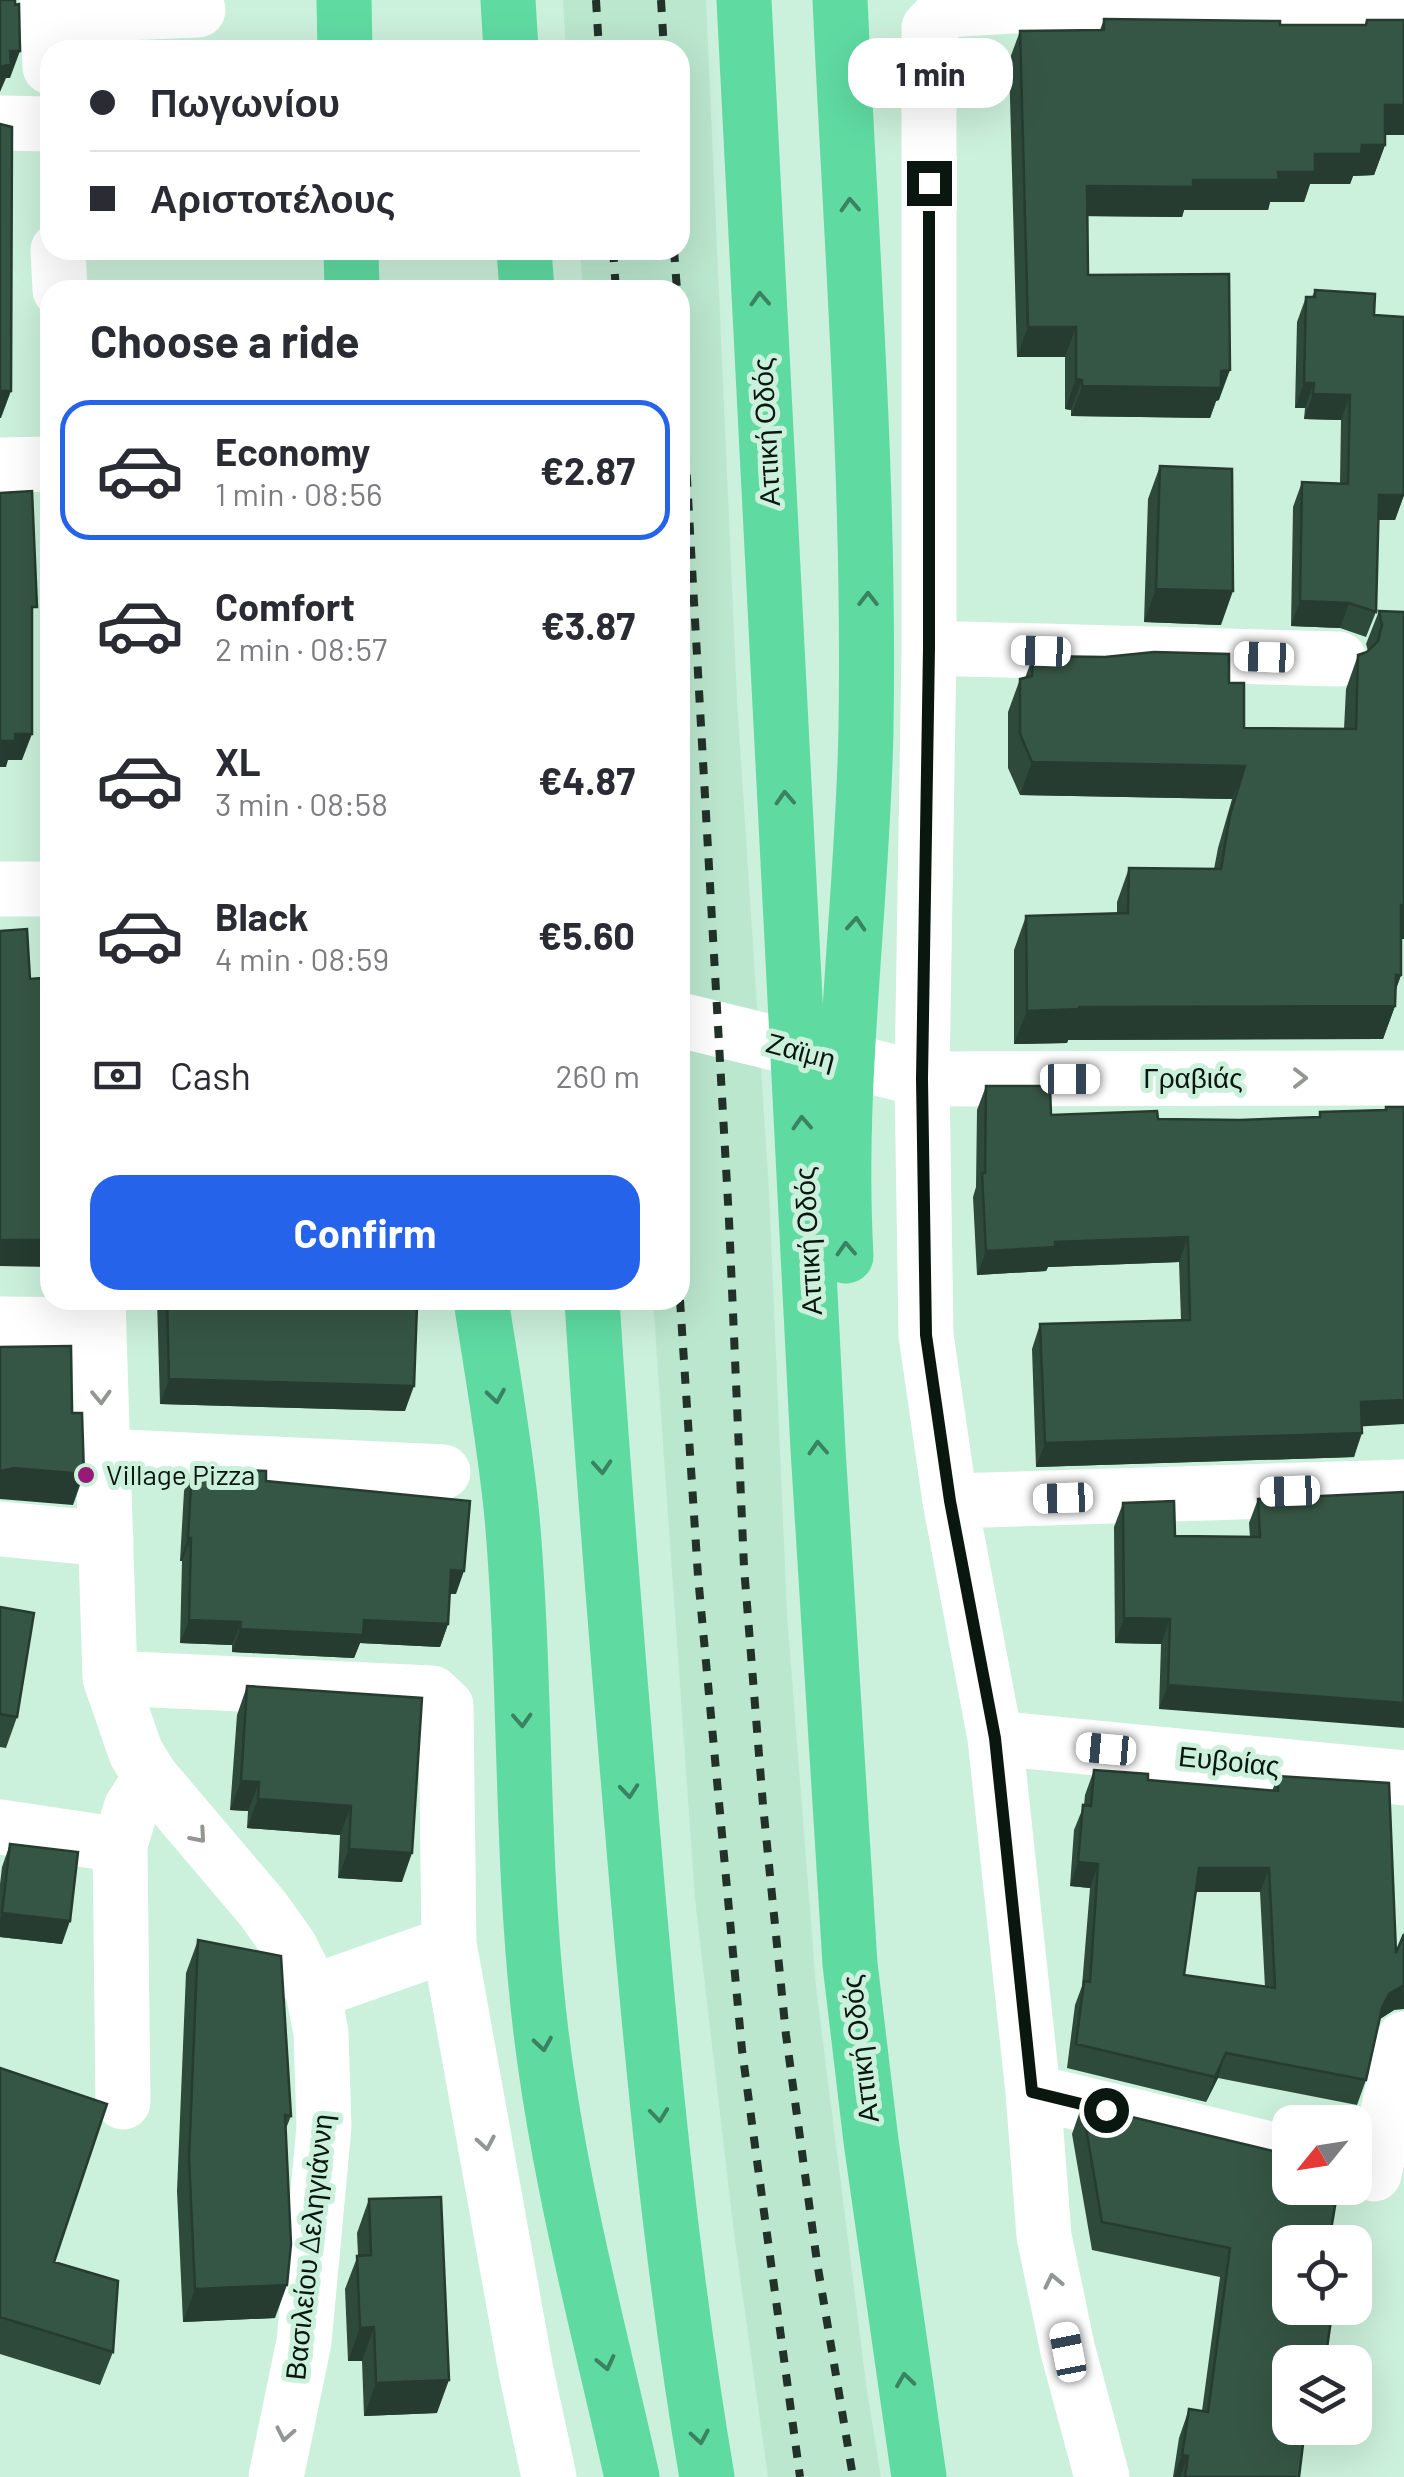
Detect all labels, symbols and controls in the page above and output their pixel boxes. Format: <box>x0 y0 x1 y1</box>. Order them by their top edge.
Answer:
callout: 1 min <box>846 38 1012 108</box>
text: 1 min <box>895 54 966 92</box>
text: Πωγωνίου <box>150 79 340 125</box>
route end <box>907 161 952 206</box>
text: Αριστοτέλους <box>150 175 395 221</box>
one-way arrow <box>839 196 860 212</box>
one-way arrow <box>750 291 771 307</box>
text: Choose a ride <box>90 313 360 367</box>
street label: Αττική Οδός <box>744 357 786 507</box>
icon: car <box>95 425 185 515</box>
text: Economy <box>215 428 370 474</box>
text: €2.87 <box>540 447 635 493</box>
text: 1 min · 08:56 <box>215 474 383 512</box>
icon: car <box>95 580 185 670</box>
text: Comfort <box>215 583 355 629</box>
one-way arrow <box>857 591 879 606</box>
text: €3.87 <box>541 602 635 648</box>
text: 2 min · 08:57 <box>215 629 387 667</box>
car <box>1010 635 1072 667</box>
car <box>1233 641 1295 673</box>
icon: car <box>95 735 185 825</box>
text: XL <box>215 738 261 784</box>
text: €4.87 <box>538 757 635 803</box>
text: 3 min · 08:58 <box>215 784 388 822</box>
one-way arrow <box>775 790 796 806</box>
icon: car <box>95 890 185 980</box>
text: Black <box>215 893 309 939</box>
text: €5.60 <box>538 912 635 958</box>
one-way arrow <box>845 916 867 932</box>
text: 4 min · 08:59 <box>215 939 389 977</box>
street label: Ζαϊμη <box>763 1025 840 1076</box>
icon: cash <box>90 1048 145 1103</box>
text: Cash <box>170 1052 251 1098</box>
text: 260 m <box>555 1056 640 1094</box>
street label: Γραβιάς <box>1143 1060 1243 1094</box>
car <box>1040 1064 1100 1094</box>
one-way arrow <box>1292 1067 1308 1089</box>
one-way arrow <box>792 1114 813 1130</box>
street label: Αττική Οδός <box>786 1166 828 1316</box>
button: Confirm <box>90 1175 640 1290</box>
one-way arrow <box>836 1240 857 1256</box>
one-way arrow <box>485 1388 506 1404</box>
one-way arrow <box>91 1390 112 1406</box>
one-way arrow <box>808 1439 829 1455</box>
place label: Village Pizza <box>106 1457 255 1491</box>
one-way arrow <box>591 1460 612 1476</box>
marker: Village Pizza <box>75 1464 97 1486</box>
car <box>1259 1475 1321 1507</box>
car <box>1032 1482 1094 1514</box>
one-way arrow <box>511 1712 532 1728</box>
car <box>1075 1731 1137 1767</box>
street label: Ευβοίας <box>1177 1738 1281 1782</box>
one-way arrow <box>618 1783 640 1799</box>
one-way arrow <box>188 1824 206 1843</box>
street label: Αττική Οδός <box>833 1973 885 2125</box>
one-way arrow <box>532 2036 553 2052</box>
route start <box>1084 2088 1129 2133</box>
north arrow <box>1272 2105 1372 2205</box>
map controls <box>1272 2105 1372 2445</box>
one-way arrow <box>648 2107 670 2123</box>
street label: Βασιλείου Δεληγιάννη <box>277 2112 339 2382</box>
one-way arrow <box>475 2135 496 2152</box>
button: locate <box>1272 2225 1372 2325</box>
one-way arrow <box>1044 2272 1065 2289</box>
car <box>1048 2320 1088 2384</box>
button: layers <box>1272 2345 1372 2445</box>
one-way arrow <box>594 2354 615 2371</box>
one-way arrow <box>896 2372 917 2389</box>
one-way arrow <box>276 2426 297 2443</box>
one-way arrow <box>689 2429 710 2445</box>

